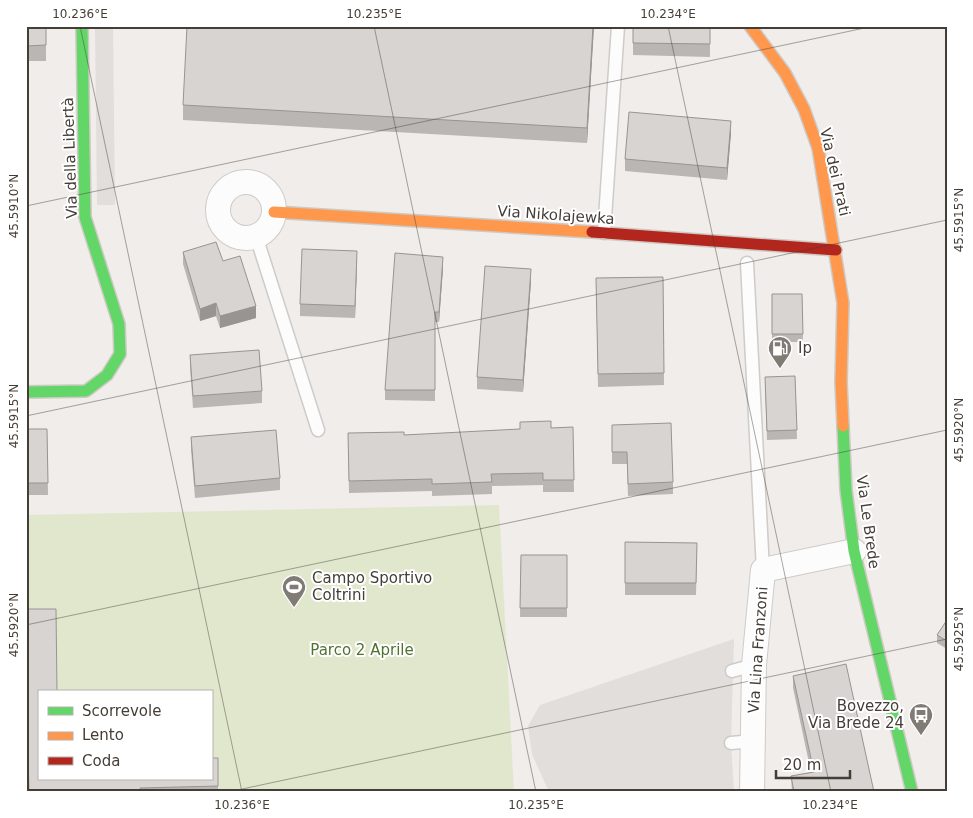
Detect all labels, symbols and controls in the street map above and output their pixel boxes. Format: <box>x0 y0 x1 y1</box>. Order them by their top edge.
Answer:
text: 10.236°E <box>52 7 108 21</box>
text: 10.235°E <box>346 7 402 21</box>
text: 10.234°E <box>640 7 696 21</box>
street label: Via della Libertà <box>59 97 81 219</box>
street label: Via dei Prati <box>816 126 854 218</box>
text: 45.5910°N <box>7 174 21 238</box>
text: 45.5915°N <box>952 188 966 252</box>
street label: Via Nikolajewka <box>497 202 615 228</box>
fuel station icon: Ip <box>767 335 793 369</box>
place label: Ip <box>798 339 812 357</box>
text: 45.5915°N <box>7 384 21 448</box>
text: 45.5920°N <box>952 398 966 462</box>
street label: Via Le Brede <box>853 474 883 570</box>
place label: Campo Sportivo Coltrini <box>312 569 432 604</box>
sports icon: Campo Sportivo Coltrini <box>281 574 307 608</box>
street label: Via Lina Franzoni <box>745 586 771 714</box>
text: 45.5920°N <box>7 593 21 657</box>
text: 45.5925°N <box>952 607 966 671</box>
park label: Parco 2 Aprile <box>310 641 414 659</box>
legend <box>38 690 212 780</box>
place label: Bovezzo, Via Brede 24 <box>808 697 904 732</box>
text: Scorrevole <box>82 702 161 720</box>
bus stop icon: Bovezzo, Via Brede 24 <box>908 702 934 736</box>
text: Lento <box>82 726 124 744</box>
scale bar <box>776 748 849 780</box>
text: Coda <box>82 752 120 770</box>
text: 20 m <box>783 756 821 774</box>
text: 10.236°E <box>214 798 270 812</box>
text: 10.235°E <box>508 798 564 812</box>
text: 10.234°E <box>802 798 858 812</box>

